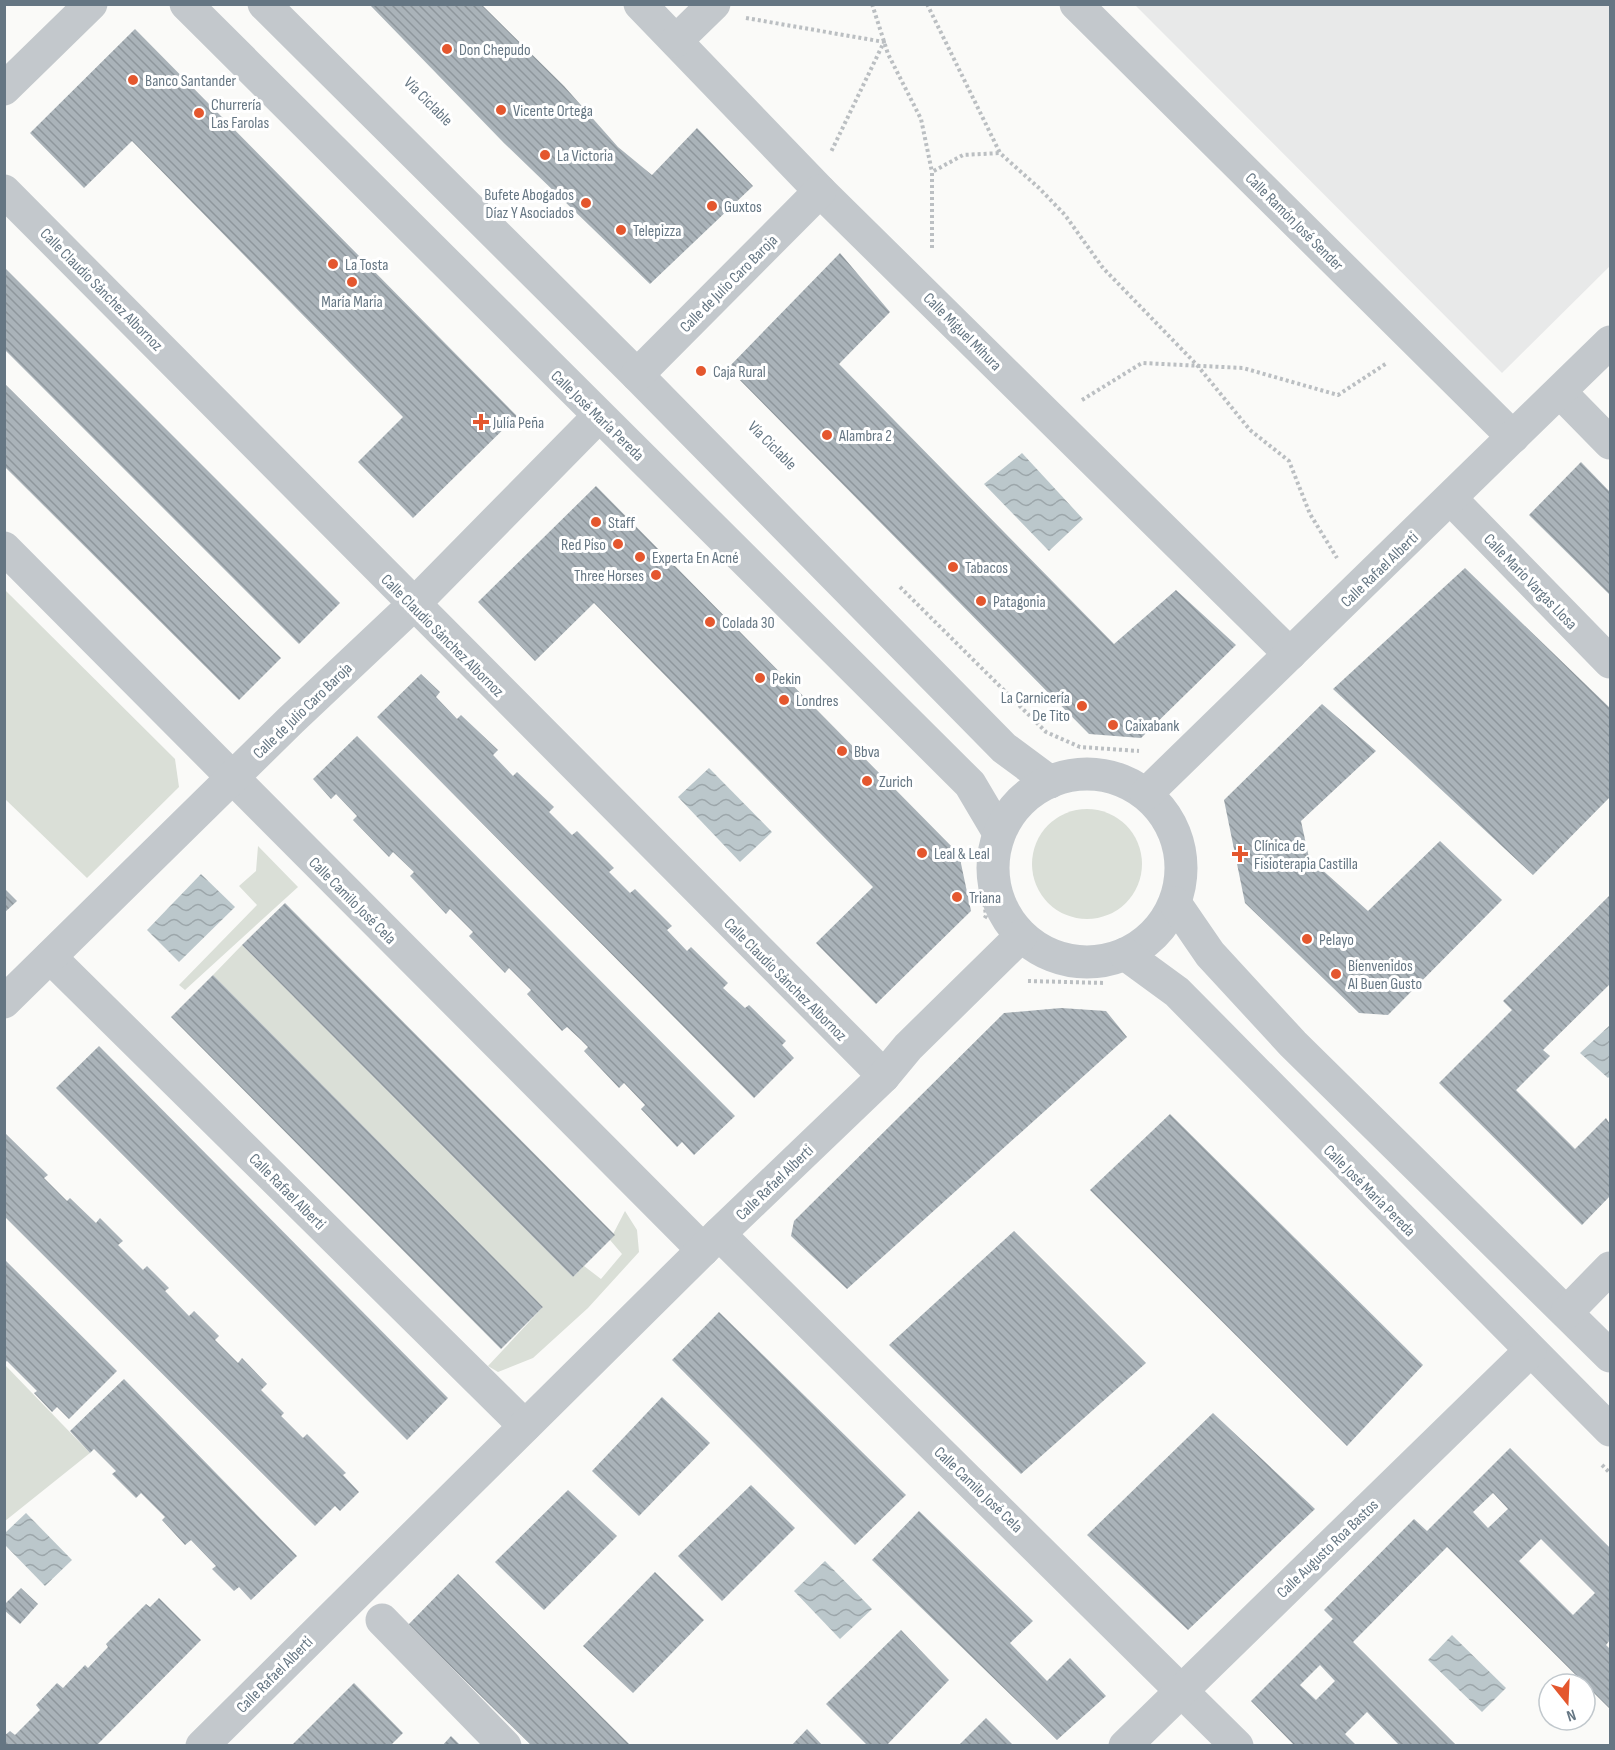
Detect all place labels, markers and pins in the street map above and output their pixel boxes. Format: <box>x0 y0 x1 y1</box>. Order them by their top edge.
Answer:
place label: Don Chepudo <box>459 41 531 60</box>
marker: Don Chepudo <box>440 42 454 56</box>
place label: Banco Santander <box>145 72 237 91</box>
marker: Banco Santander <box>126 73 140 87</box>
place label: Churrería Las Farolas <box>211 96 269 133</box>
place label: Vicente Ortega <box>513 102 593 121</box>
marker: Vicente Ortega <box>494 103 508 117</box>
marker: Churrería Las Farolas <box>192 106 206 120</box>
place label: La Victoria <box>557 147 613 166</box>
marker: La Victoria <box>538 148 552 162</box>
place label: Bufete Abogados Díaz Y Asociados <box>484 186 574 223</box>
marker: Bufete Abogados Díaz Y Asociados <box>579 196 593 210</box>
place label: Guxtos <box>724 198 762 217</box>
marker: Guxtos <box>705 199 719 213</box>
place label: Telepizza <box>633 222 682 241</box>
marker: Telepizza <box>614 223 628 237</box>
place label: La Tosta <box>345 256 388 275</box>
marker: La Tosta <box>326 257 340 271</box>
marker: María Maria <box>345 275 359 289</box>
place label: María Maria <box>321 293 383 312</box>
place label: Caja Rural <box>713 363 766 382</box>
marker: Caja Rural <box>694 364 708 378</box>
place label: Julia Peña <box>492 414 544 433</box>
marker: Julia Peña <box>474 415 488 429</box>
place label: Alambra 2 <box>838 427 892 446</box>
marker: Alambra 2 <box>820 428 834 442</box>
place label: Staff <box>608 514 636 533</box>
marker: Staff <box>589 515 603 529</box>
place label: Red Piso <box>561 536 606 555</box>
marker: Red Piso <box>611 537 625 551</box>
place label: Experta En Acné <box>652 549 739 568</box>
marker: Experta En Acné <box>633 550 647 564</box>
place label: Tabacos <box>965 559 1008 578</box>
marker: Tabacos <box>946 560 960 574</box>
place label: Three Horses <box>574 567 644 586</box>
marker: Three Horses <box>649 568 663 582</box>
place label: Patagonia <box>993 593 1046 612</box>
marker: Patagonia <box>974 594 988 608</box>
place label: Colada 30 <box>722 614 775 633</box>
marker: Colada 30 <box>703 615 717 629</box>
place label: Pekin <box>772 670 801 689</box>
marker: Pekin <box>753 671 767 685</box>
place label: La Carnicería De Tito <box>1001 689 1070 726</box>
place label: Londres <box>796 692 839 711</box>
marker: Londres <box>777 693 791 707</box>
marker: La Carnicería De Tito <box>1075 699 1089 713</box>
place label: Caixabank <box>1125 717 1179 736</box>
marker: Caixabank <box>1106 718 1120 732</box>
place label: Bbva <box>854 743 880 762</box>
marker: Bbva <box>835 744 849 758</box>
place label: Zurich <box>879 773 913 792</box>
marker: Zurich <box>860 774 874 788</box>
place label: Clínica de Fisioterapia Castilla <box>1254 837 1358 874</box>
place label: Leal & Leal <box>934 845 990 864</box>
marker: Clínica de Fisioterapia Castilla <box>1231 845 1249 863</box>
marker: Leal & Leal <box>915 846 929 860</box>
place label: Triana <box>969 889 1001 908</box>
marker: Triana <box>950 890 964 904</box>
place label: Pelayo <box>1319 931 1354 950</box>
marker: Pelayo <box>1300 932 1314 946</box>
place label: Bienvenidos Al Buen Gusto <box>1347 957 1422 994</box>
marker: Bienvenidos Al Buen Gusto <box>1329 967 1343 981</box>

